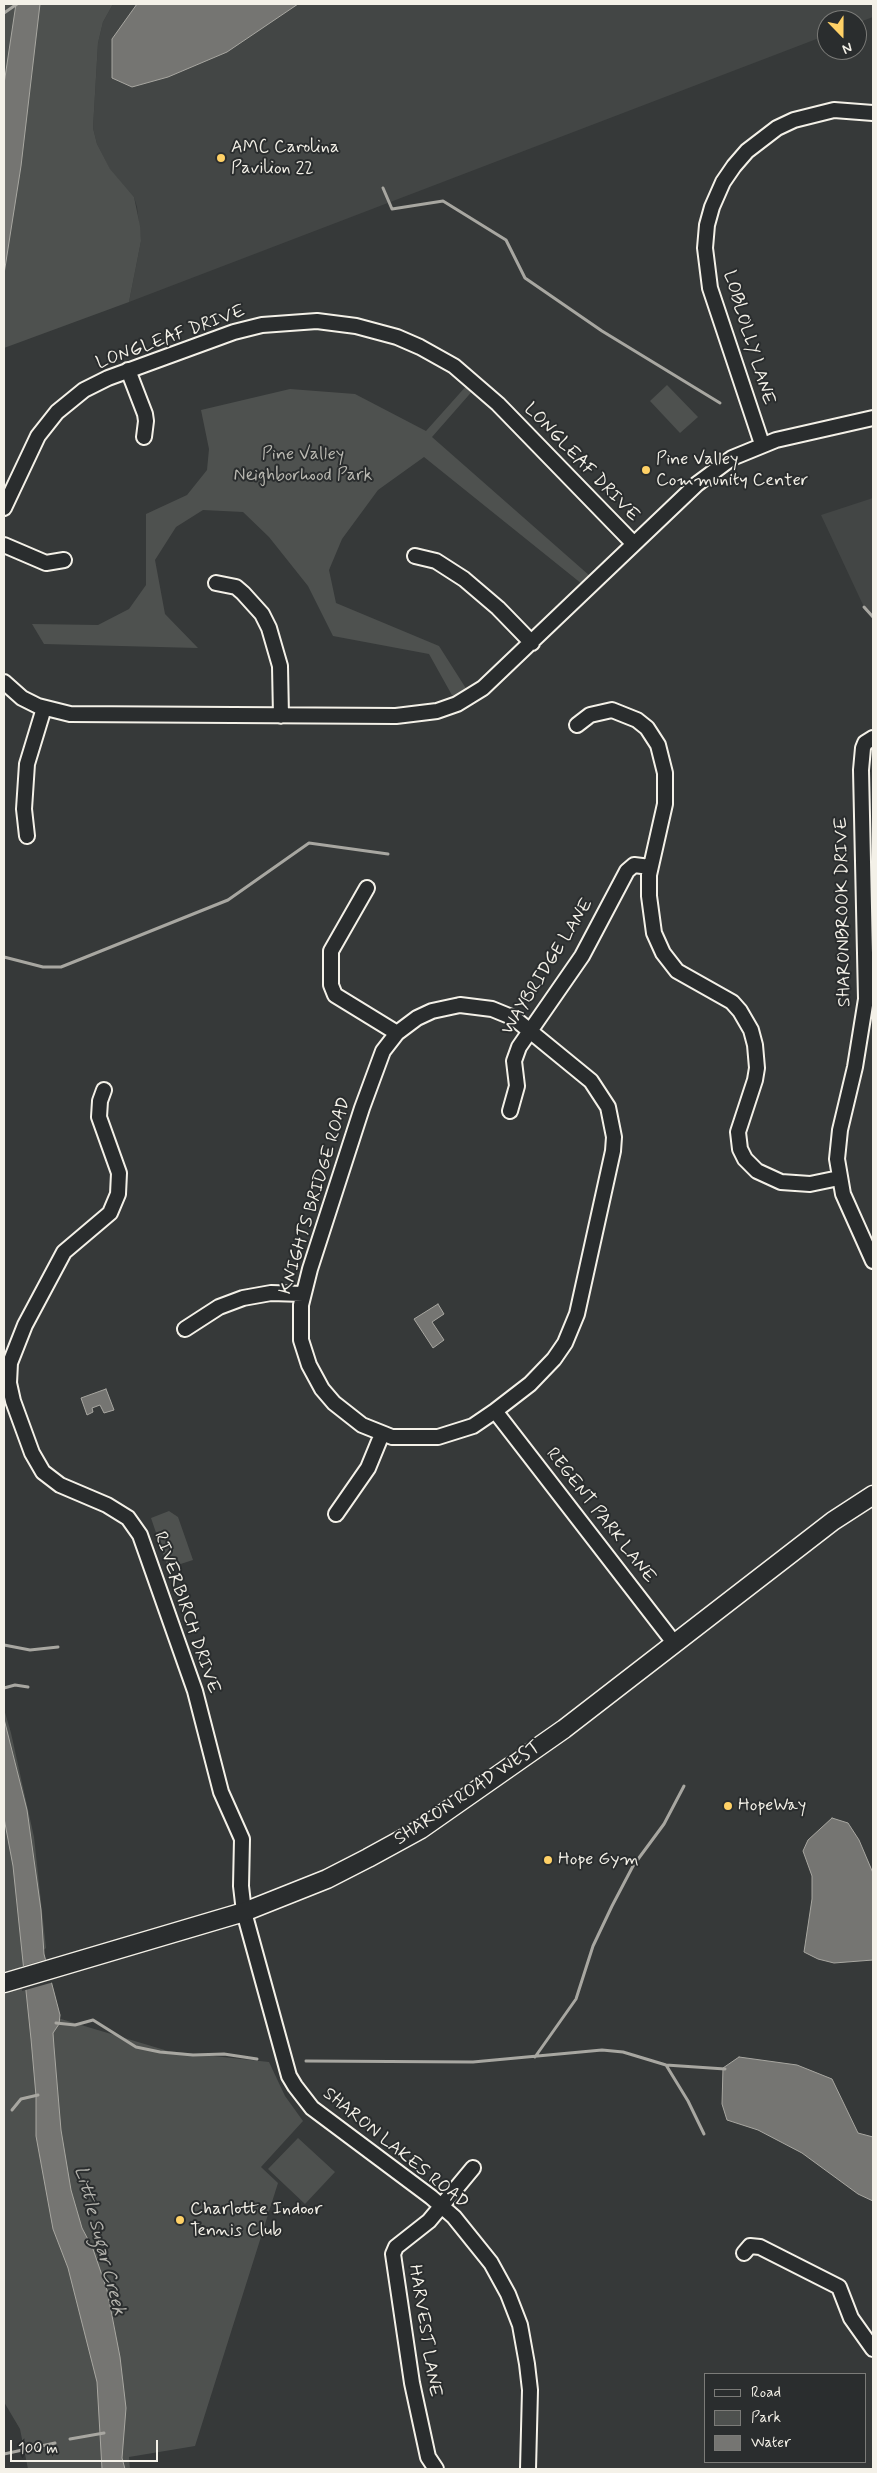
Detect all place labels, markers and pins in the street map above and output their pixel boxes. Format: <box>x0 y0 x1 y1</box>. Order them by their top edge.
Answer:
place label: AMC Carolina Pavilion 22 <box>231 137 339 180</box>
marker: AMC Carolina Pavilion 22 <box>215 152 227 164</box>
place label: Pine Valley Community Center <box>656 449 808 492</box>
marker: Pine Valley Community Center <box>640 464 652 476</box>
place label: HopeWay <box>738 1795 806 1817</box>
marker: HopeWay <box>722 1800 734 1812</box>
place label: Hope Gym <box>558 1849 639 1871</box>
marker: Hope Gym <box>542 1854 554 1866</box>
place label: Charlotte Indoor Tennis Club <box>190 2199 322 2242</box>
marker: Charlotte Indoor Tennis Club <box>174 2214 186 2226</box>

